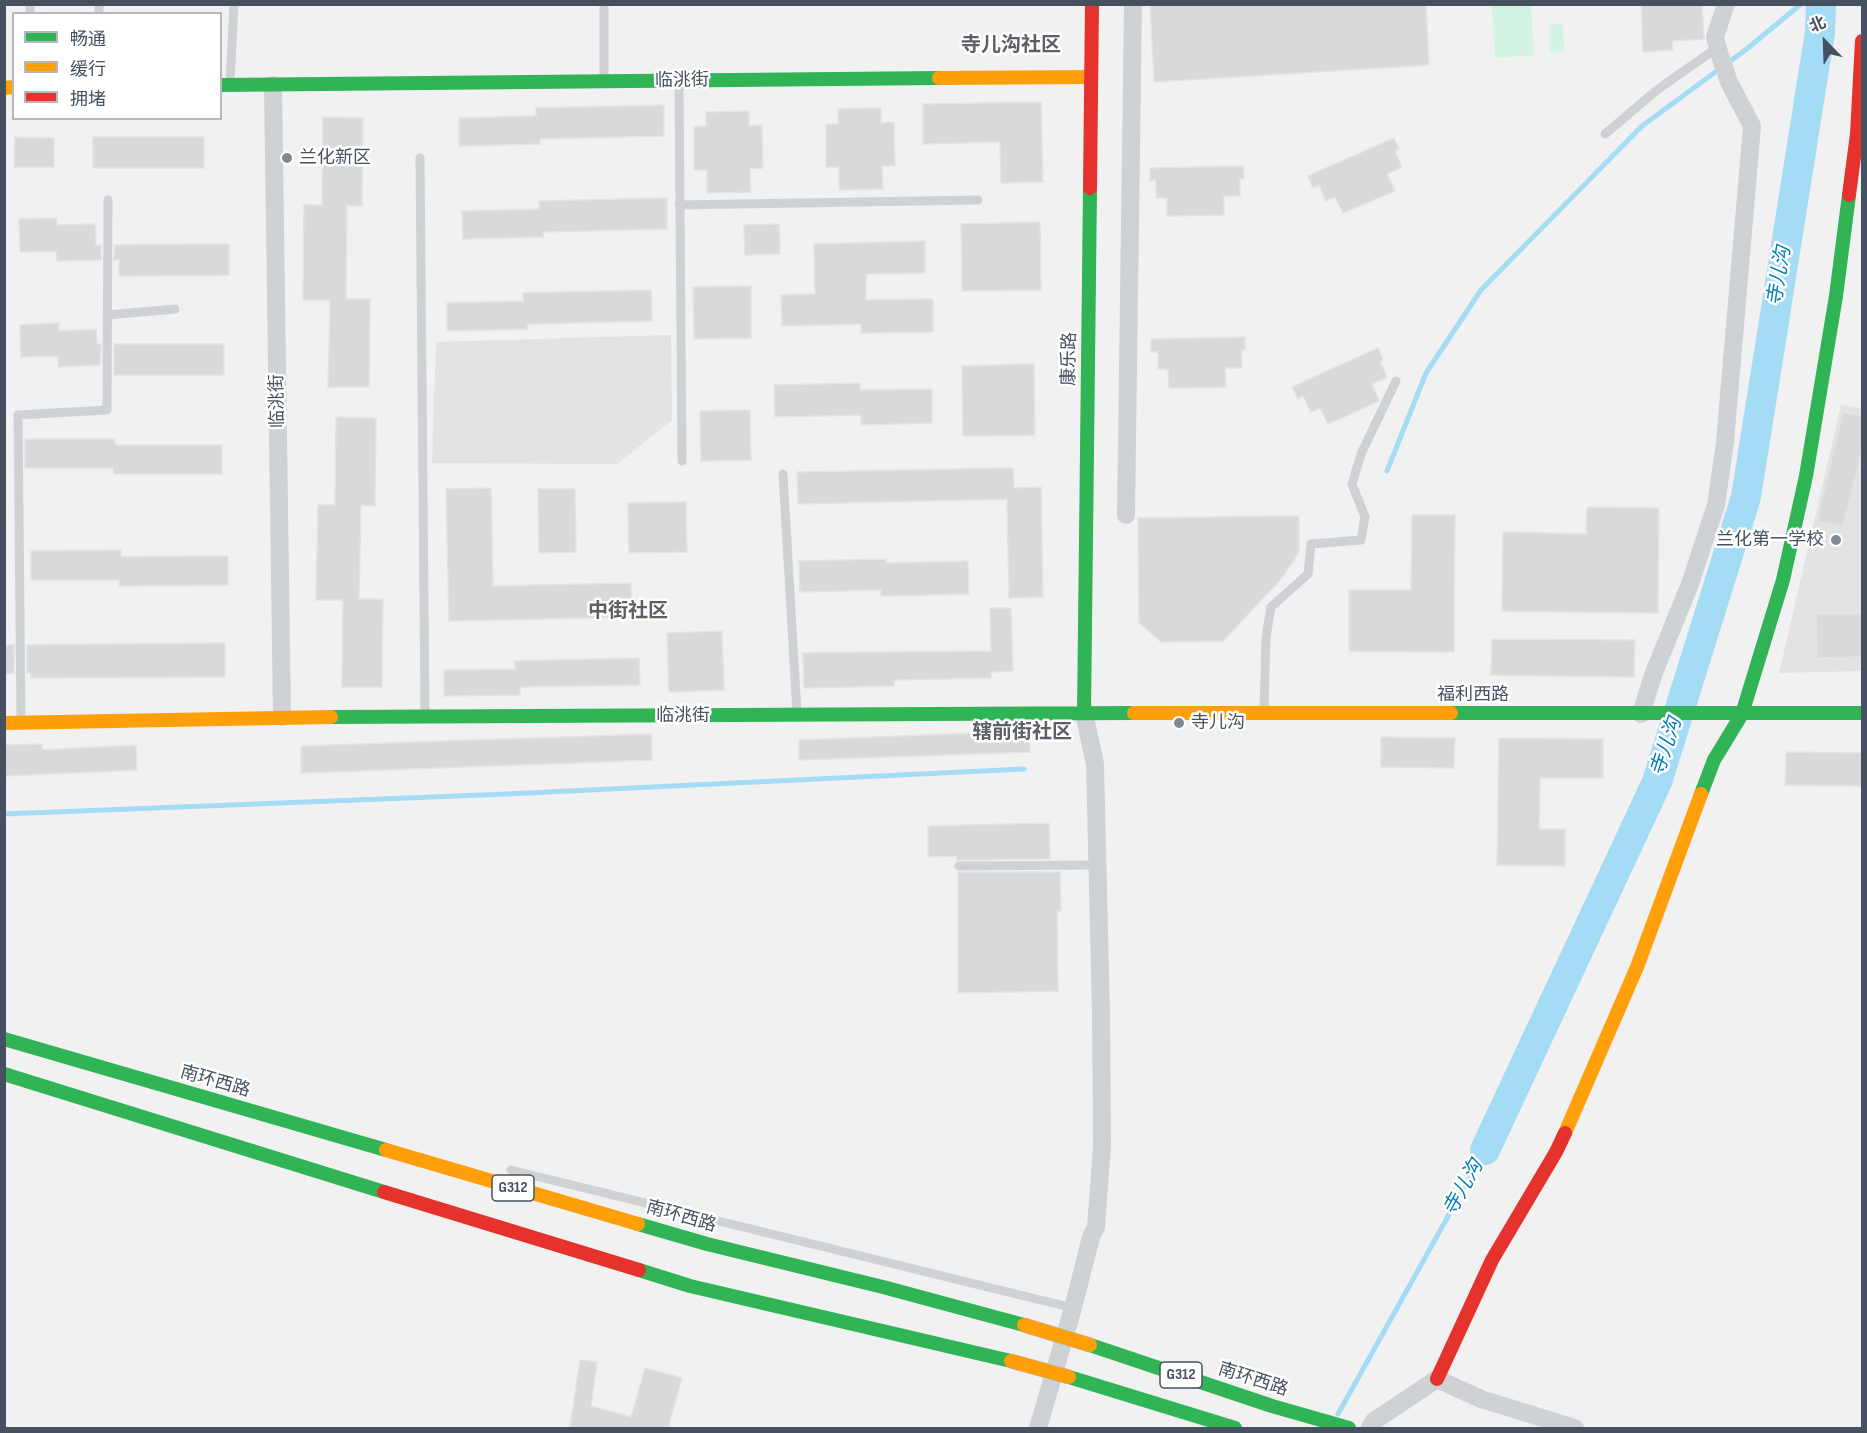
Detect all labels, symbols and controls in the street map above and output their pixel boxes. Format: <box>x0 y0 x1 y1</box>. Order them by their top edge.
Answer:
legend <box>12 12 222 120</box>
north arrow <box>1795 12 1855 72</box>
text: 北 <box>1807 13 1829 37</box>
text: 畅通 <box>70 29 106 50</box>
district label: 寺儿沟社区 <box>961 34 1061 58</box>
text: 缓行 <box>70 59 106 80</box>
street label: 临洮街 <box>655 70 709 92</box>
text: 拥堵 <box>70 89 106 110</box>
place label: 兰化新区 <box>299 147 371 169</box>
marker: 兰化新区 <box>280 151 294 165</box>
water label: 寺儿沟 <box>1763 244 1797 308</box>
street label: 康乐路 <box>1059 332 1081 386</box>
street label: 临洮街 <box>267 374 289 428</box>
place label: 兰化第一学校 <box>1716 529 1824 551</box>
marker: 兰化第一学校 <box>1829 533 1843 547</box>
district label: 中街社区 <box>588 600 668 624</box>
street label: 福利西路 <box>1437 684 1509 706</box>
street label: 临洮街 <box>656 705 710 727</box>
place label: 寺儿沟 <box>1191 712 1245 734</box>
water label: 寺儿沟 <box>1646 715 1688 779</box>
marker: 寺儿沟 <box>1172 716 1186 730</box>
district label: 辖前街社区 <box>972 721 1072 745</box>
street label: 南环西路 <box>177 1062 253 1102</box>
water label: 寺儿沟 <box>1439 1156 1489 1220</box>
road number: G312 <box>492 1175 534 1201</box>
street label: 南环西路 <box>643 1197 719 1237</box>
street label: 南环西路 <box>1215 1359 1291 1401</box>
road number: G312 <box>1160 1362 1202 1388</box>

